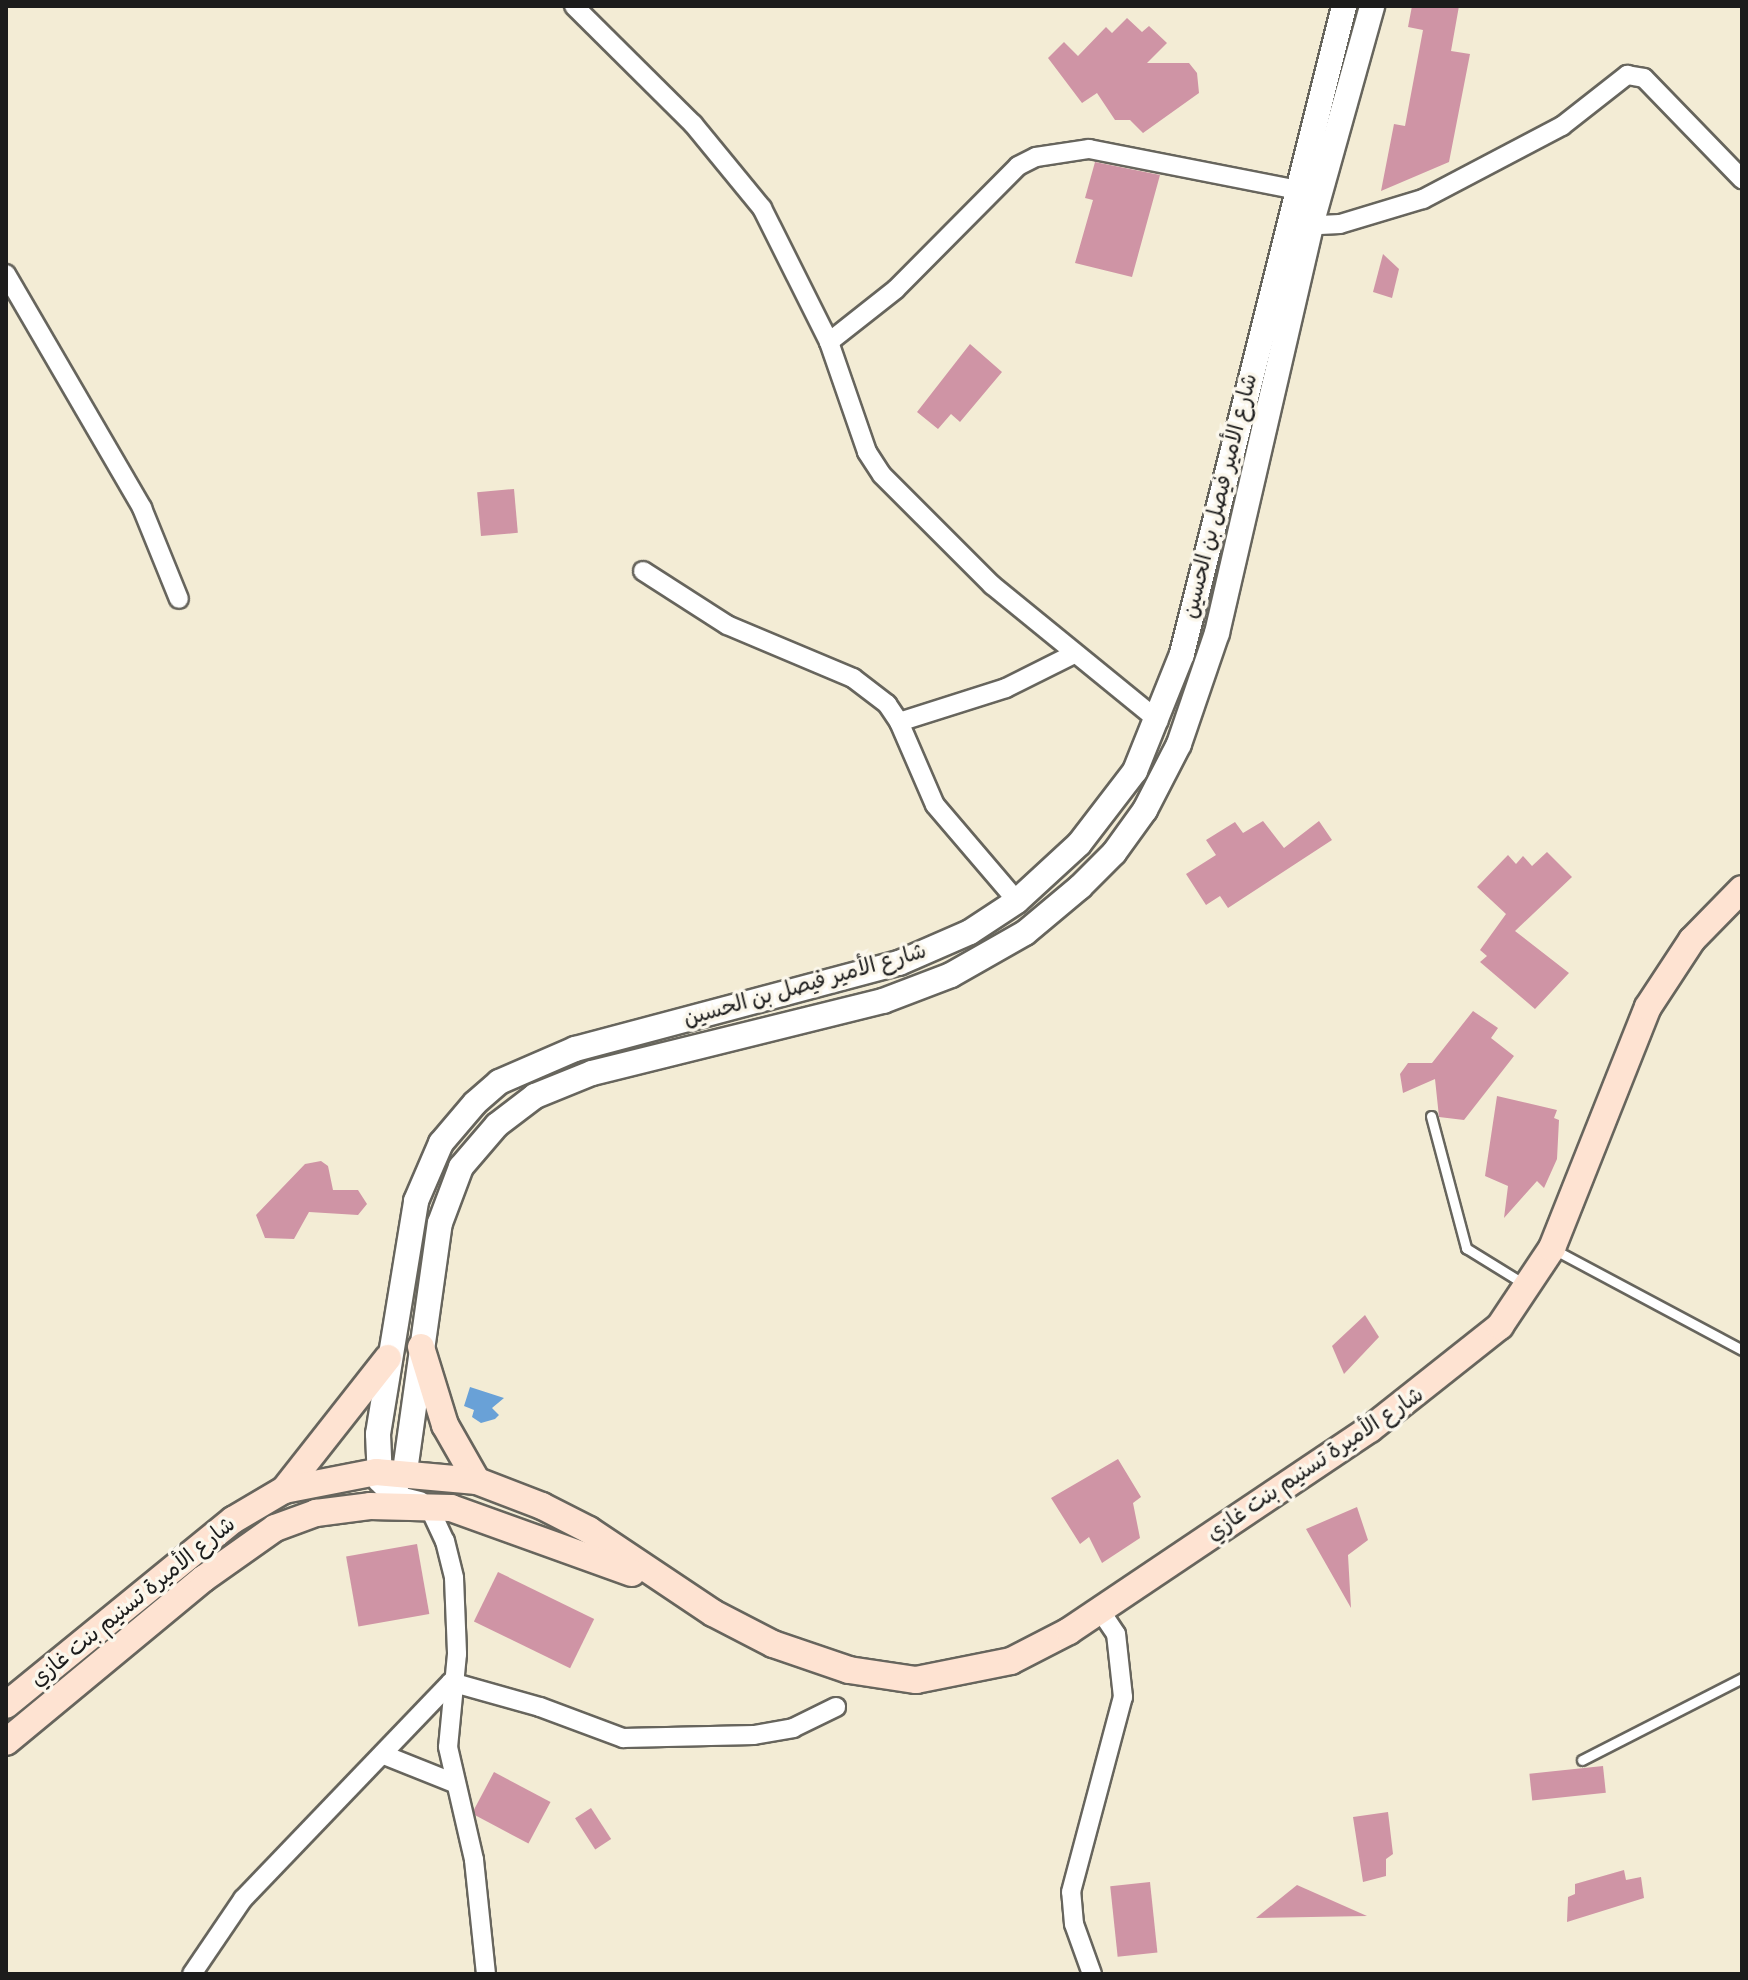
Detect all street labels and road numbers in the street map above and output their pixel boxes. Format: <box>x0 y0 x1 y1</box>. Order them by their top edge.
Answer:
street label: شارع الأمير فيصل بن الحسين <box>1177 371 1263 621</box>
street label: شارع الأمير فيصل بن الحسين <box>681 938 929 1032</box>
street label: شارع الأميرة تسنيم بنت غازي <box>1201 1381 1429 1547</box>
street label: شارع الأميرة تسنيم بنت غازي <box>25 1511 241 1693</box>

